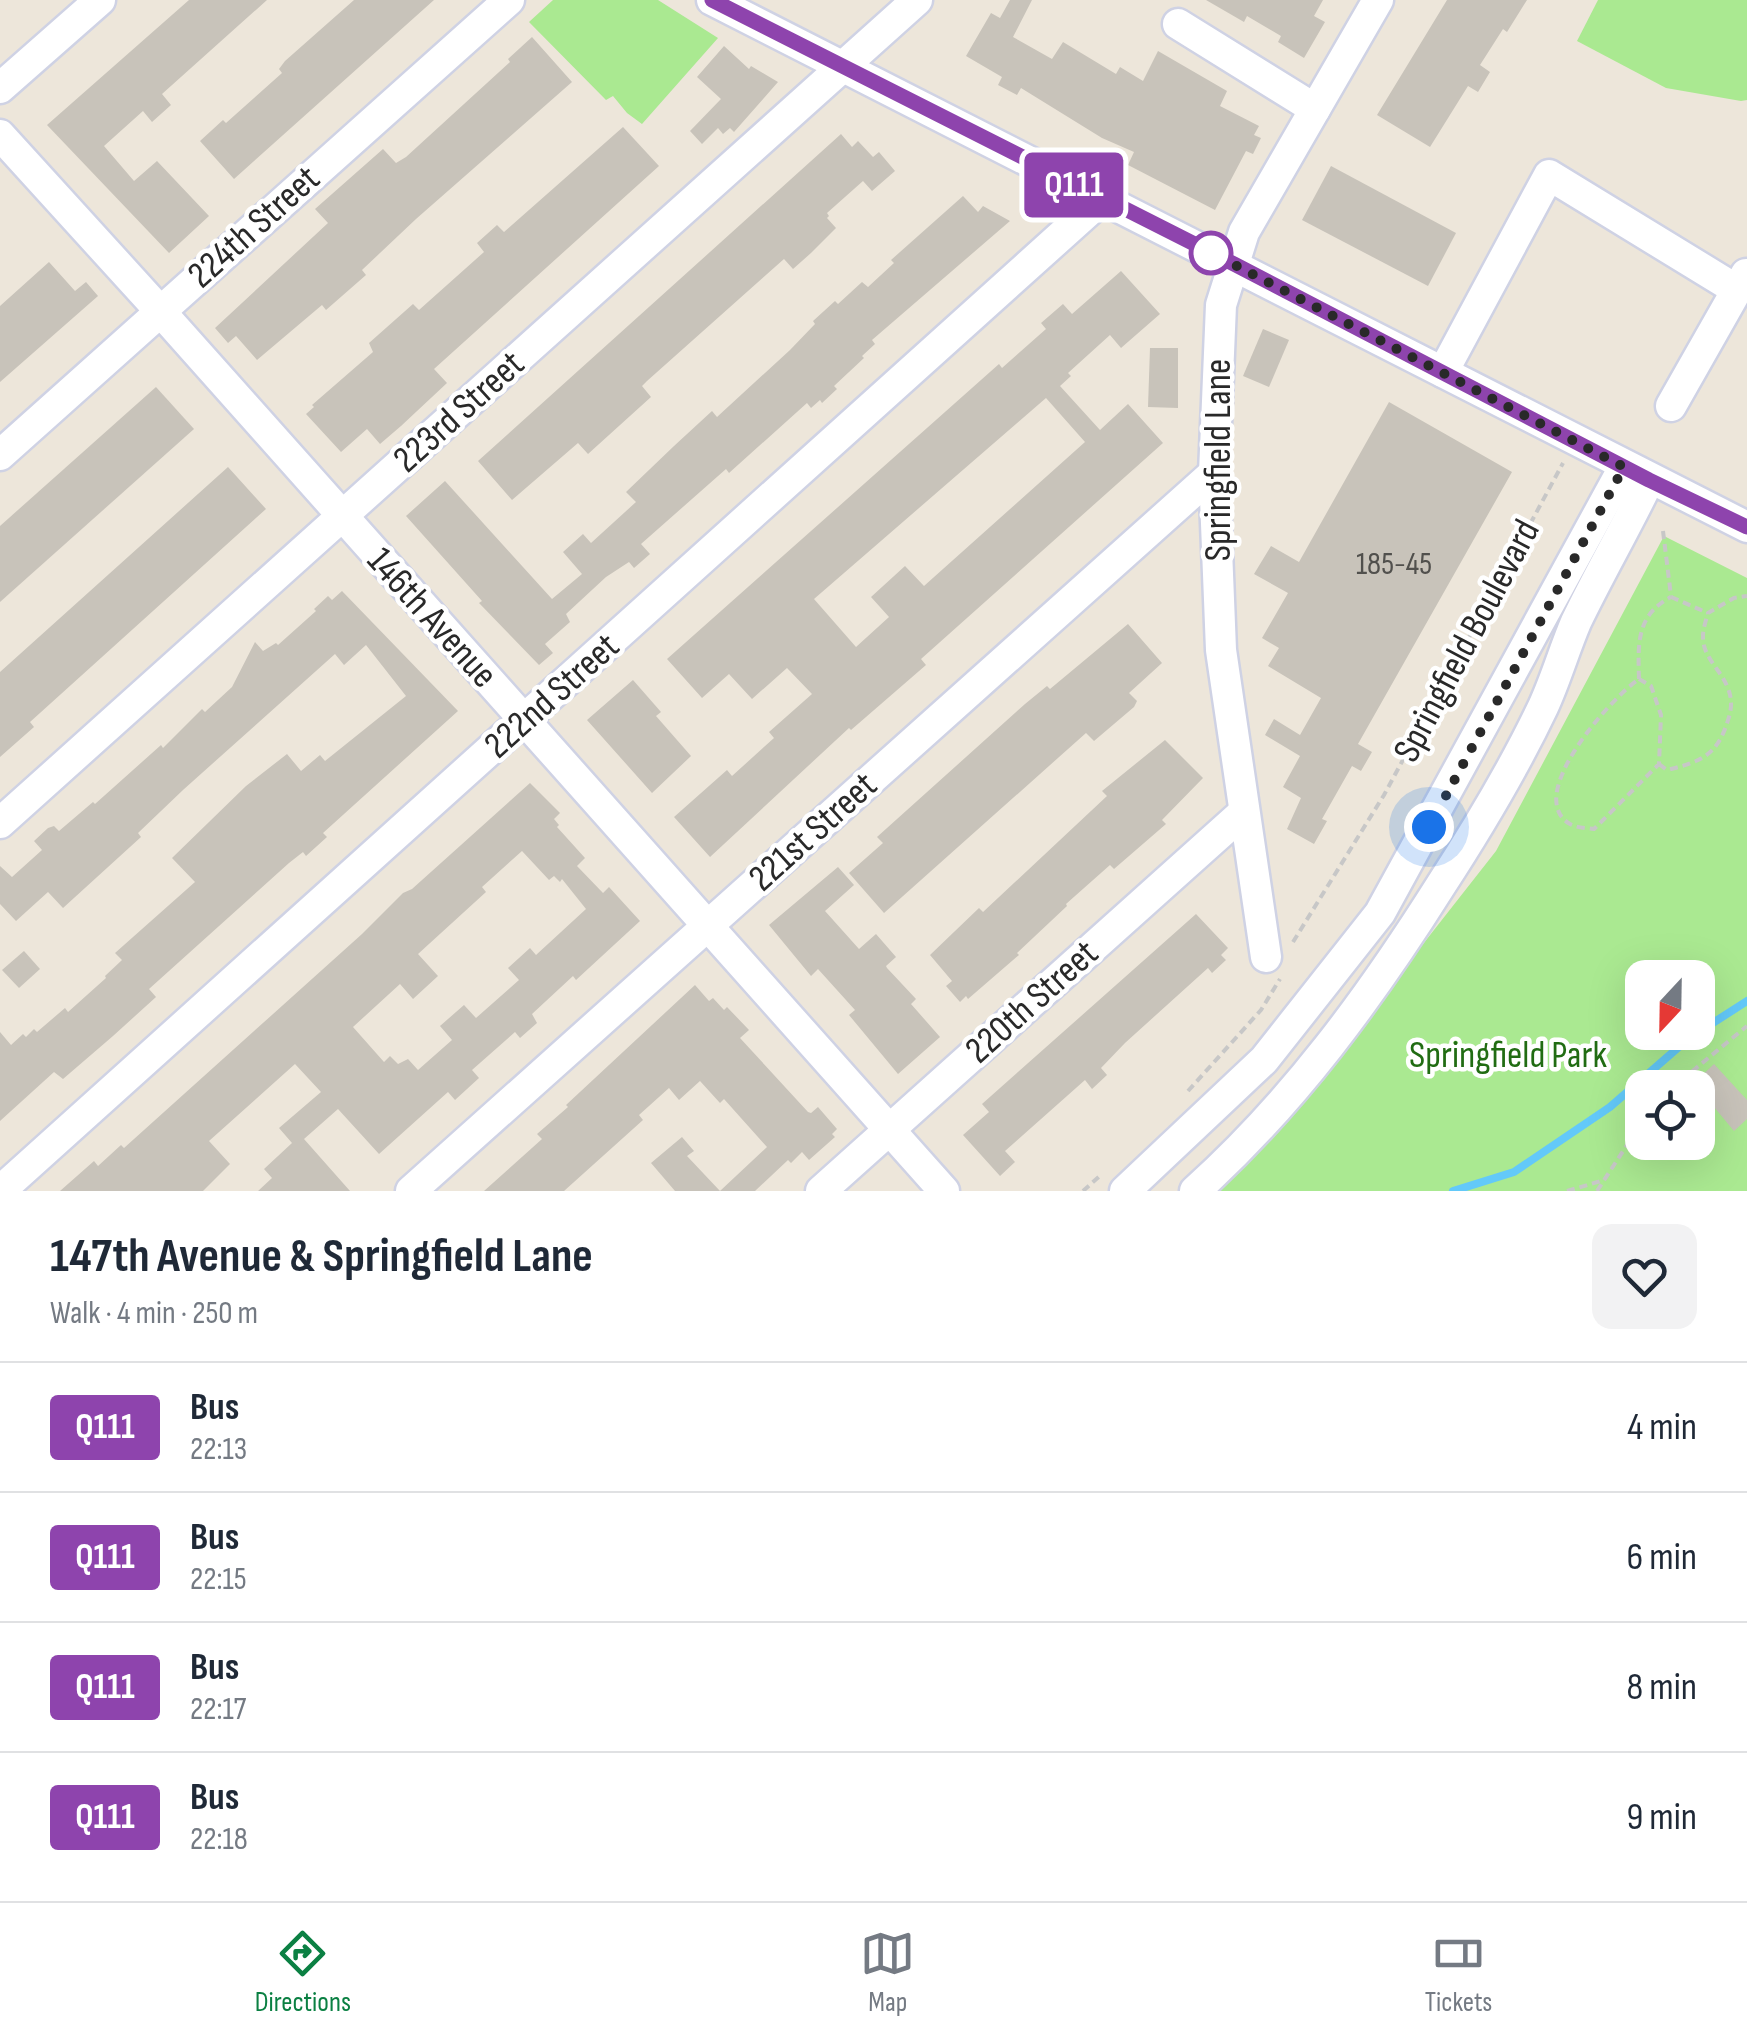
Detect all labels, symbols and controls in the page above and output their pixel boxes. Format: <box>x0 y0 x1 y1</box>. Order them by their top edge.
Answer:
line badge: Q111 <box>1004 152 1144 218</box>
street label: 224th Street <box>179 156 329 298</box>
text: Q111 <box>1044 164 1104 207</box>
unlabelled marker <box>1190 232 1232 274</box>
street label: 223rd Street <box>385 342 533 482</box>
street label: Springfield Lane <box>1196 359 1241 561</box>
street label: Springfield Boulevard <box>1384 512 1550 770</box>
street label: 146th Avenue <box>358 539 506 697</box>
house number: 185-45 <box>1356 545 1432 584</box>
street label: 222nd Street <box>476 624 628 768</box>
street label: 221st Street <box>740 763 886 901</box>
your location <box>1404 802 1454 852</box>
street label: 220th Street <box>957 931 1107 1073</box>
north arrow <box>1625 960 1715 1050</box>
map controls <box>1625 960 1715 1160</box>
park label: Springfield Park <box>1409 1033 1607 1078</box>
button: locate <box>1625 1070 1715 1160</box>
button: heart <box>1592 1224 1697 1329</box>
text: 147th Avenue & Springfield Lane <box>50 1228 593 1285</box>
text: Walk · 4 min · 250 m <box>50 1294 258 1333</box>
text: Bus <box>190 1385 239 1430</box>
text: 4 min <box>1627 1405 1697 1450</box>
text: Q111 <box>75 1406 135 1449</box>
text: 22:13 <box>190 1430 247 1469</box>
text: Bus <box>190 1515 239 1560</box>
text: 6 min <box>1627 1535 1697 1580</box>
text: Q111 <box>75 1536 135 1579</box>
text: 22:15 <box>190 1560 246 1599</box>
text: Bus <box>190 1645 239 1690</box>
text: 8 min <box>1627 1665 1697 1710</box>
text: Q111 <box>75 1666 135 1709</box>
text: 22:17 <box>190 1690 246 1729</box>
text: Bus <box>190 1775 239 1820</box>
text: 9 min <box>1626 1795 1697 1840</box>
text: Q111 <box>75 1796 135 1839</box>
text: 22:18 <box>190 1820 248 1859</box>
tab: Directions <box>255 1926 351 2019</box>
tab: Map <box>860 1926 915 2019</box>
tab: Tickets <box>1425 1926 1492 2019</box>

